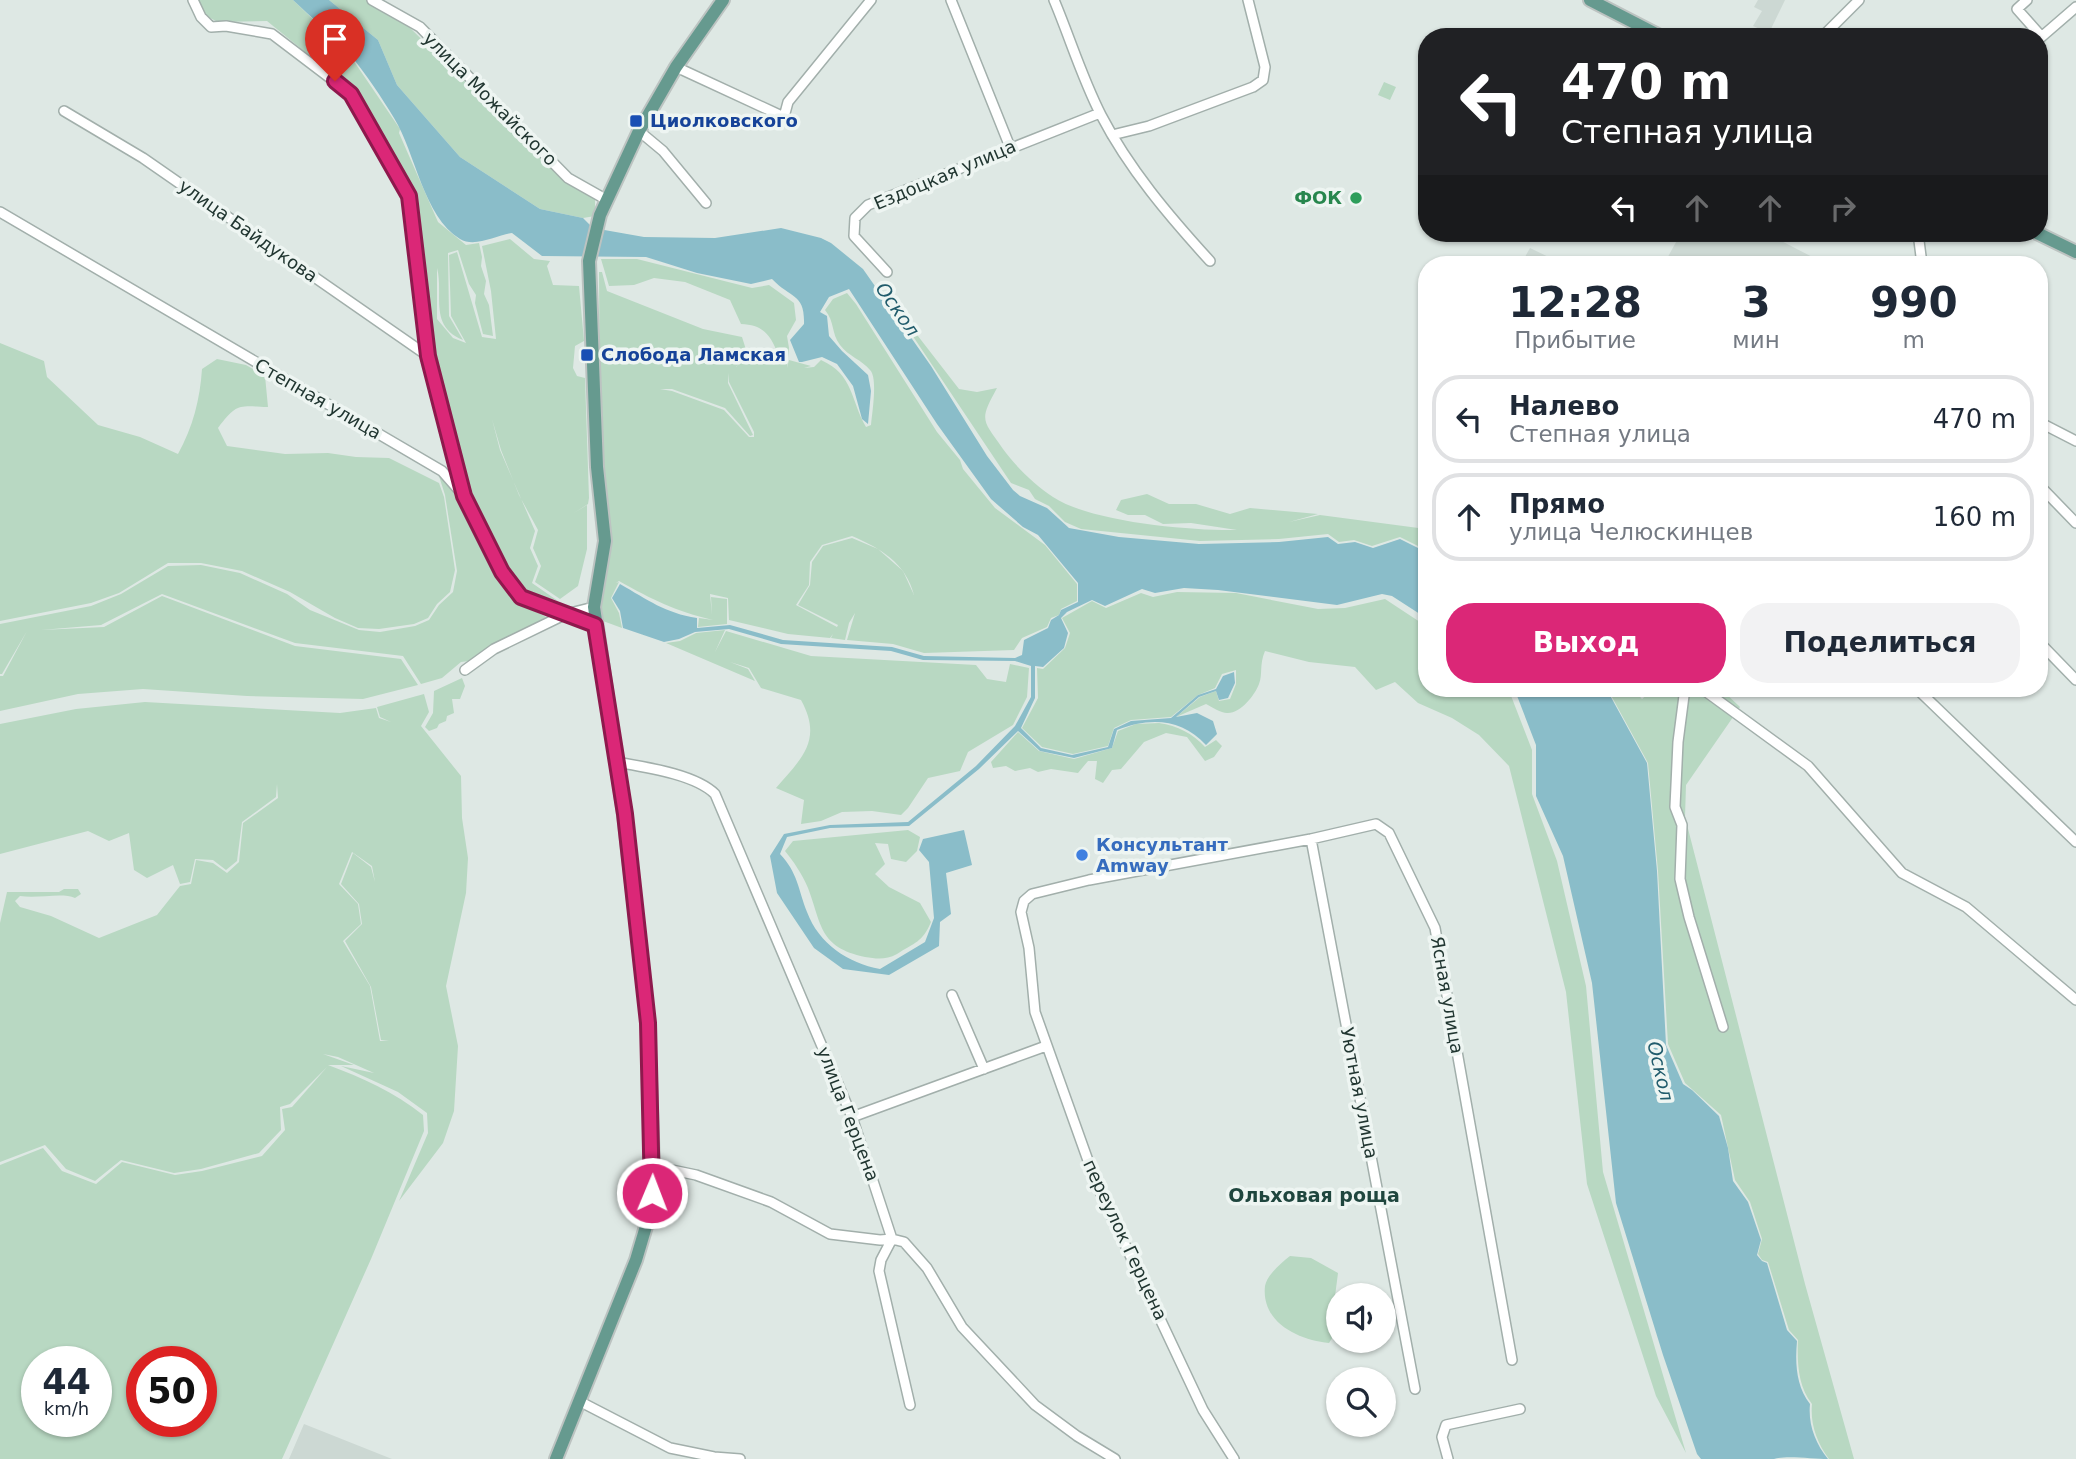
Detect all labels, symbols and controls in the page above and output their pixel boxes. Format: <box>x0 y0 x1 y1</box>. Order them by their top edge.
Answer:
pin <box>305 9 365 81</box>
icon: arrive <box>316 20 354 58</box>
street label: улица Можайского <box>419 27 562 170</box>
text: 470 m <box>1561 54 1731 111</box>
icon: left <box>1446 56 1537 147</box>
place label: Циолковского <box>650 110 798 131</box>
marker: Циолковского <box>628 113 644 129</box>
text: Степная улица <box>1561 113 1814 151</box>
street label: Ездоцкая улица <box>871 135 1019 214</box>
street label: улица Байдукова <box>175 175 322 286</box>
place label: ФОК <box>1294 187 1342 208</box>
icon: left <box>1605 189 1643 227</box>
icon: ahead <box>1678 189 1716 227</box>
icon: ahead <box>1751 189 1789 227</box>
icon: right <box>1824 189 1862 227</box>
marker: ФОК <box>1348 190 1364 206</box>
water label: Оскол <box>872 278 924 340</box>
text: 12:28 <box>1508 278 1642 327</box>
text: 3 <box>1741 278 1771 327</box>
text: 990 <box>1870 278 1958 327</box>
text: Прибытие <box>1514 327 1636 353</box>
text: мин <box>1732 327 1780 353</box>
text: m <box>1903 327 1925 353</box>
place label: Слобода Ламская <box>601 344 786 365</box>
marker: Слобода Ламская <box>579 347 595 363</box>
street label: Степная улица <box>251 354 385 443</box>
text: Налево <box>1509 391 1619 421</box>
icon: left <box>1450 400 1488 438</box>
text: 470 m <box>1933 404 2016 434</box>
text: Степная улица <box>1509 421 1691 447</box>
text: Прямо <box>1509 489 1605 519</box>
icon: ahead <box>1450 498 1488 536</box>
text: 160 m <box>1933 502 2016 532</box>
text: улица Челюскинцев <box>1509 519 1753 545</box>
button: Выход <box>1446 603 1726 683</box>
button: Поделиться <box>1740 603 2020 683</box>
place label: Консультант Amway <box>1096 834 1229 876</box>
marker: Консультант Amway <box>1074 847 1090 863</box>
street label: Ясная улица <box>1427 935 1468 1055</box>
street label: Уютная улица <box>1336 1026 1382 1160</box>
water label: Оскол <box>1643 1039 1679 1103</box>
street label: улица Герцена <box>813 1044 884 1184</box>
position arrow <box>615 1156 689 1230</box>
street label: переулок Герцена <box>1079 1156 1172 1323</box>
district label: Ольховая роща <box>1228 1184 1400 1206</box>
map controls <box>1326 1283 1396 1437</box>
button: sound <box>1326 1283 1396 1353</box>
speed limit sign: 50 <box>126 1346 217 1437</box>
text: 44 <box>42 1362 91 1402</box>
button: search <box>1326 1367 1396 1437</box>
text: km/h <box>44 1398 89 1419</box>

